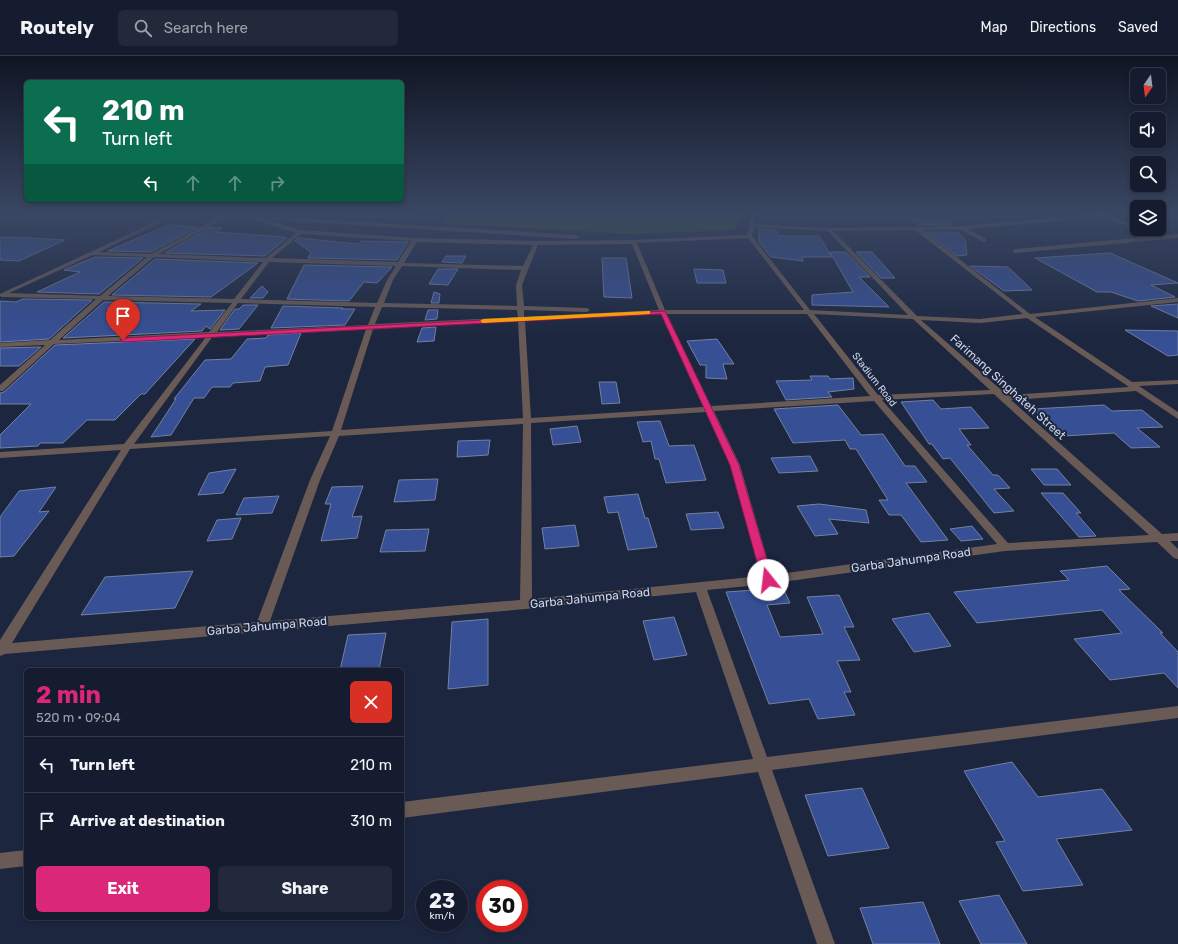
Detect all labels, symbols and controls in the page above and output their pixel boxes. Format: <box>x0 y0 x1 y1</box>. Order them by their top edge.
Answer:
search box <box>118 10 398 46</box>
text: Routely <box>20 16 94 39</box>
icon: search <box>132 17 154 39</box>
text: Search here <box>164 19 248 37</box>
text: Map <box>981 19 1008 36</box>
text: Directions <box>1030 19 1096 36</box>
text: Saved <box>1118 19 1158 36</box>
north arrow <box>1130 68 1166 104</box>
map controls <box>1130 68 1166 236</box>
text: 210 m <box>102 94 185 127</box>
icon: left <box>36 96 88 148</box>
button: sound <box>1130 112 1166 148</box>
text: Turn left <box>102 128 172 150</box>
button: search <box>1130 156 1166 192</box>
icon: left <box>140 172 162 194</box>
icon: ahead <box>182 172 204 194</box>
icon: ahead <box>224 172 246 194</box>
icon: right <box>266 172 288 194</box>
button: layers <box>1130 200 1166 236</box>
pin <box>106 299 140 340</box>
icon: arrive <box>112 305 134 327</box>
street label: Farimang Singhateh Street <box>947 331 1069 443</box>
street label: Stadium Road <box>849 350 899 409</box>
street label: Garba Jahumpa Road <box>850 545 972 575</box>
position arrow <box>747 559 789 601</box>
street label: Garba Jahumpa Road <box>529 585 651 611</box>
street label: Garba Jahumpa Road <box>206 614 328 638</box>
text: 2 min <box>36 681 101 709</box>
button: close <box>350 681 392 723</box>
text: 520 m · 09:04 <box>36 710 121 725</box>
icon: left <box>36 754 58 776</box>
text: Turn left <box>70 756 135 774</box>
text: 210 m <box>350 756 392 774</box>
icon: arrive <box>36 810 58 832</box>
text: Arrive at destination <box>70 812 225 830</box>
text: 310 m <box>350 812 392 830</box>
button: Exit <box>36 866 210 912</box>
button: Share <box>218 866 392 912</box>
speed limit sign: 30 <box>476 880 528 932</box>
text: 23 <box>429 889 455 913</box>
text: km/h <box>430 910 454 922</box>

